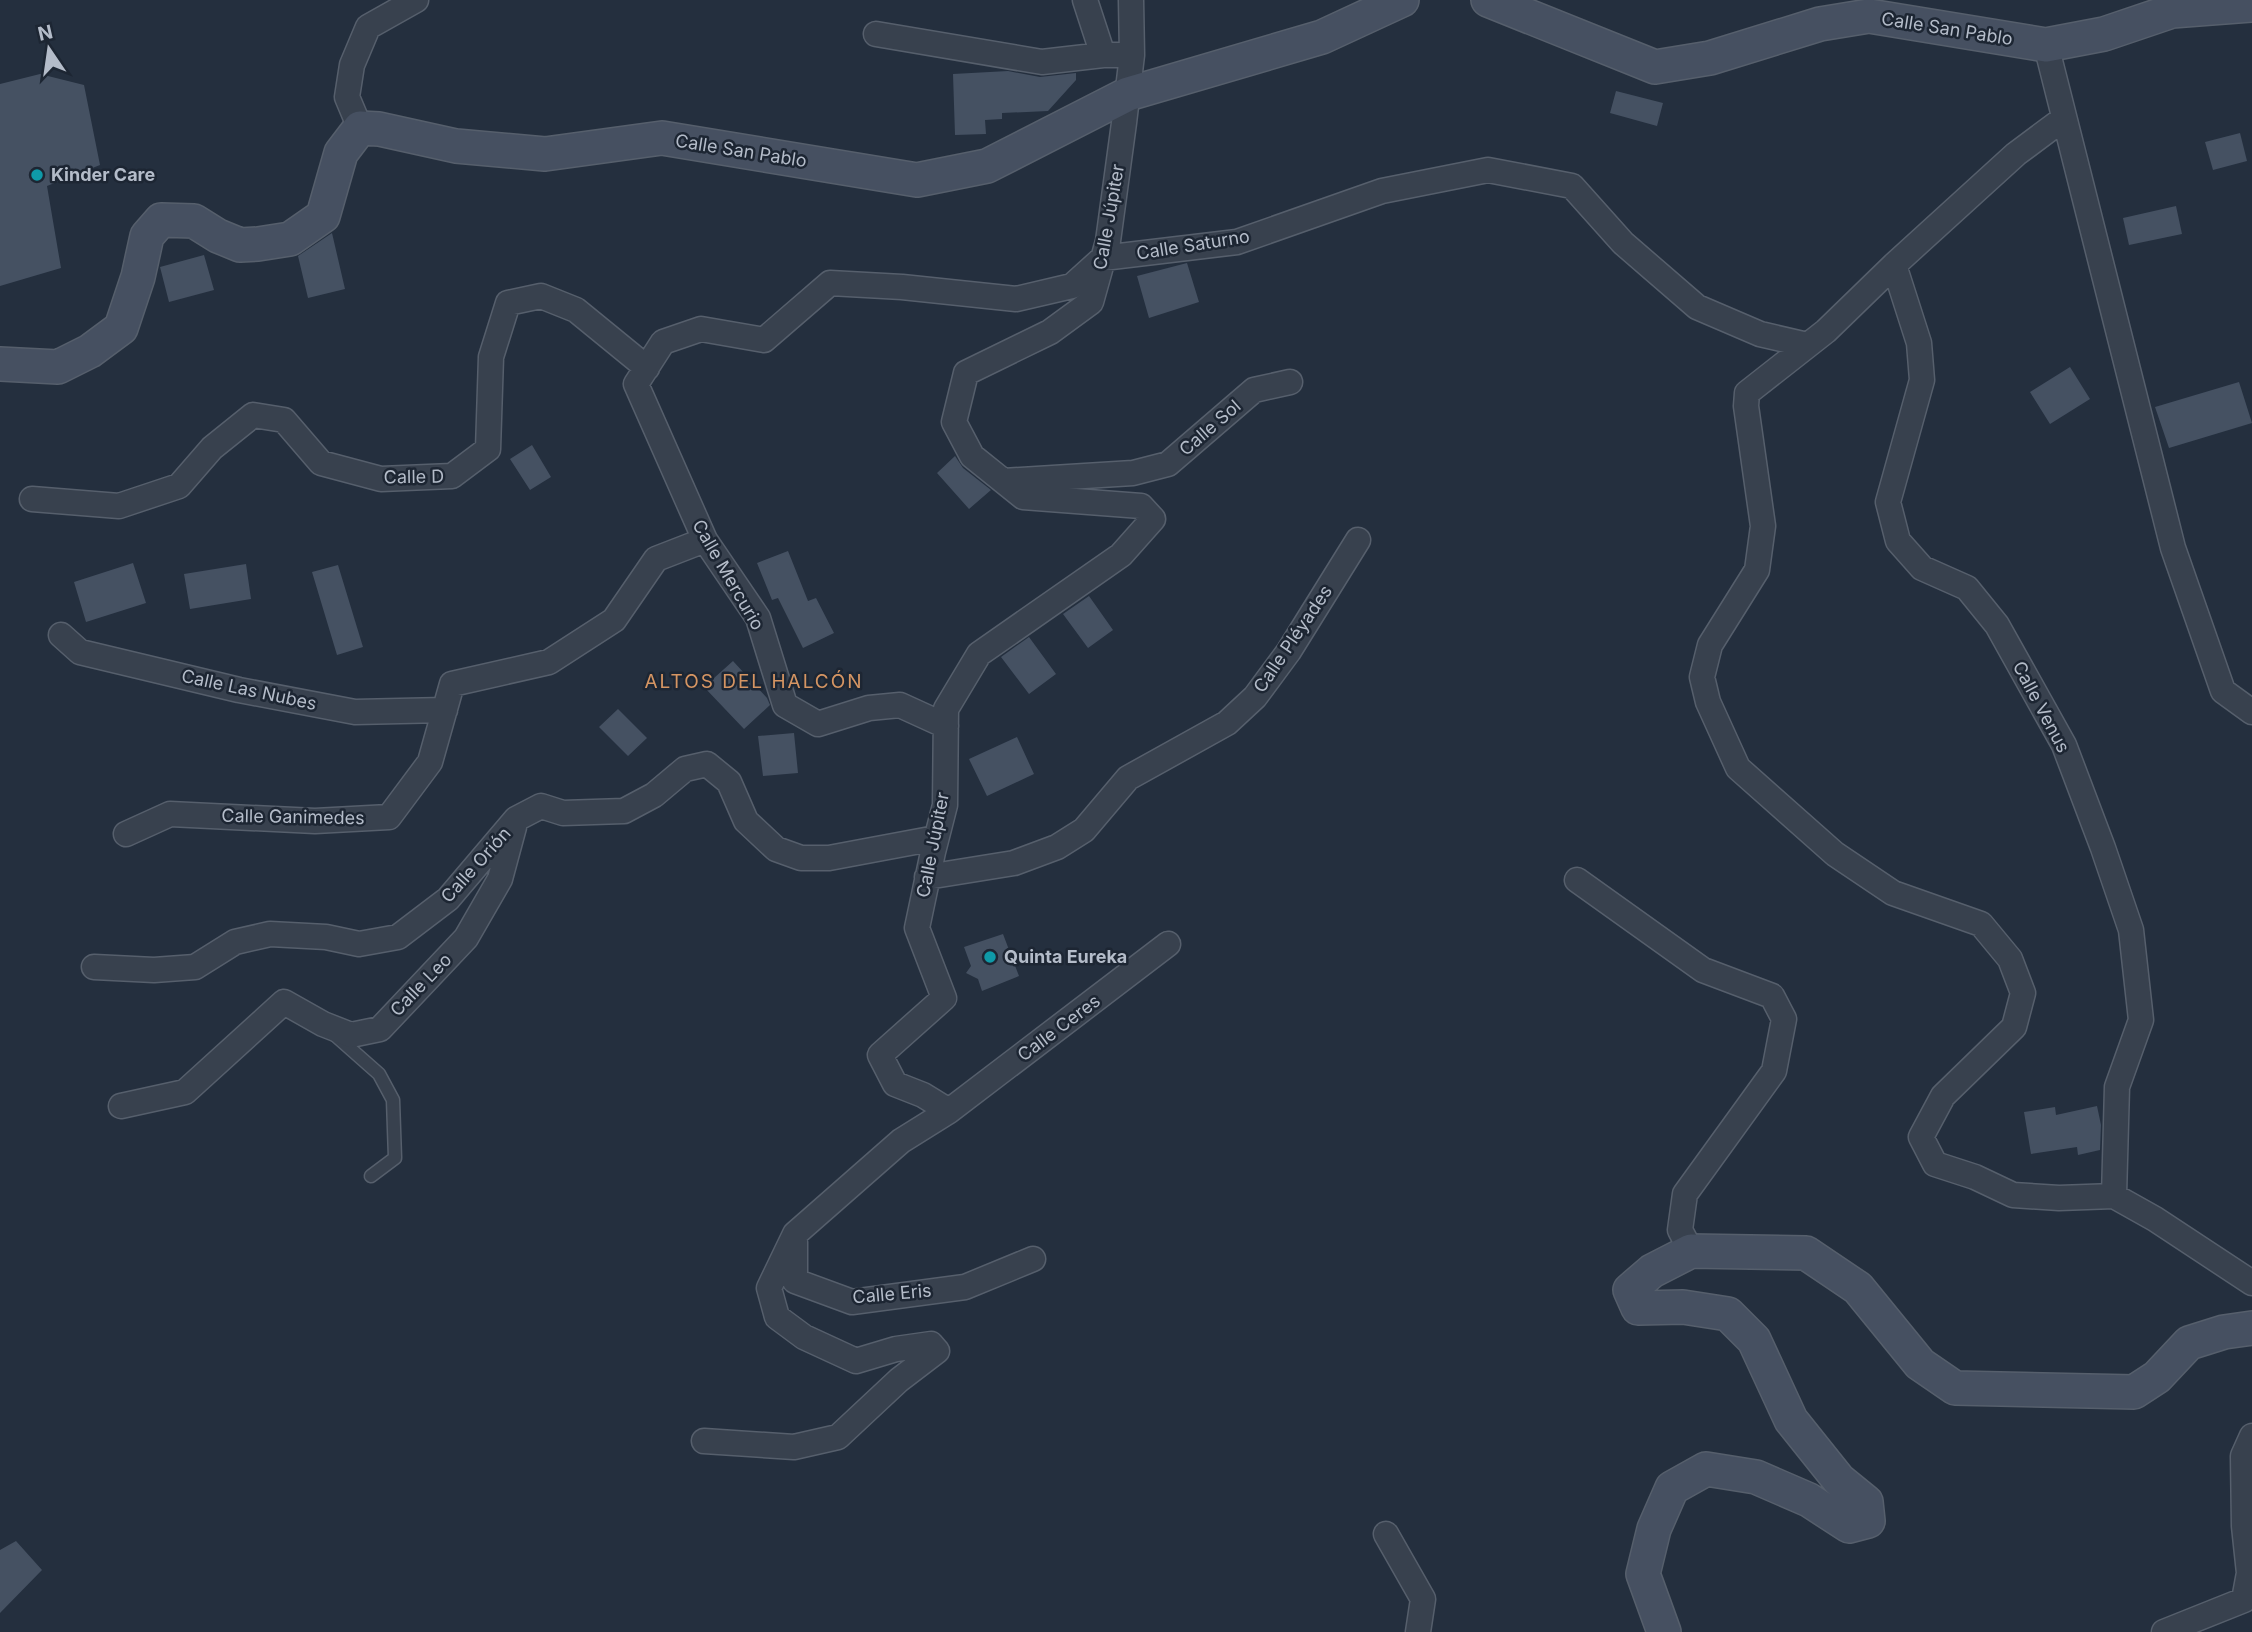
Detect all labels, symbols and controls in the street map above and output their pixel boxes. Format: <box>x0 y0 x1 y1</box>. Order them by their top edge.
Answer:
street label: Calle San Pablo <box>1880 8 2014 49</box>
north arrow <box>14 14 84 84</box>
text: N <box>36 20 55 46</box>
street label: Calle San Pablo <box>674 130 808 171</box>
street label: Calle Júpiter <box>1089 162 1128 271</box>
place label: Kinder Care <box>51 164 155 185</box>
marker: Kinder Care <box>29 167 45 183</box>
street label: Calle Saturno <box>1135 225 1251 264</box>
street label: Calle Sol <box>1175 395 1245 460</box>
street label: Calle D <box>384 465 444 488</box>
street label: Calle Mercurio <box>688 516 769 634</box>
street label: Calle Pléyades <box>1249 581 1336 696</box>
street label: Calle Venus <box>2009 658 2074 756</box>
street label: Calle Las Nubes <box>180 665 319 714</box>
district label: ALTOS DEL HALCÓN <box>644 670 864 693</box>
street label: Calle Júpiter <box>912 790 953 899</box>
street label: Calle Ganimedes <box>221 805 365 828</box>
street label: Calle Orión <box>436 823 515 907</box>
place label: Quinta Eureka <box>1004 946 1127 967</box>
street label: Calle Leo <box>386 949 456 1020</box>
marker: Quinta Eureka <box>982 949 998 965</box>
street label: Calle Ceres <box>1013 990 1104 1065</box>
street label: Calle Eris <box>852 1280 932 1307</box>

